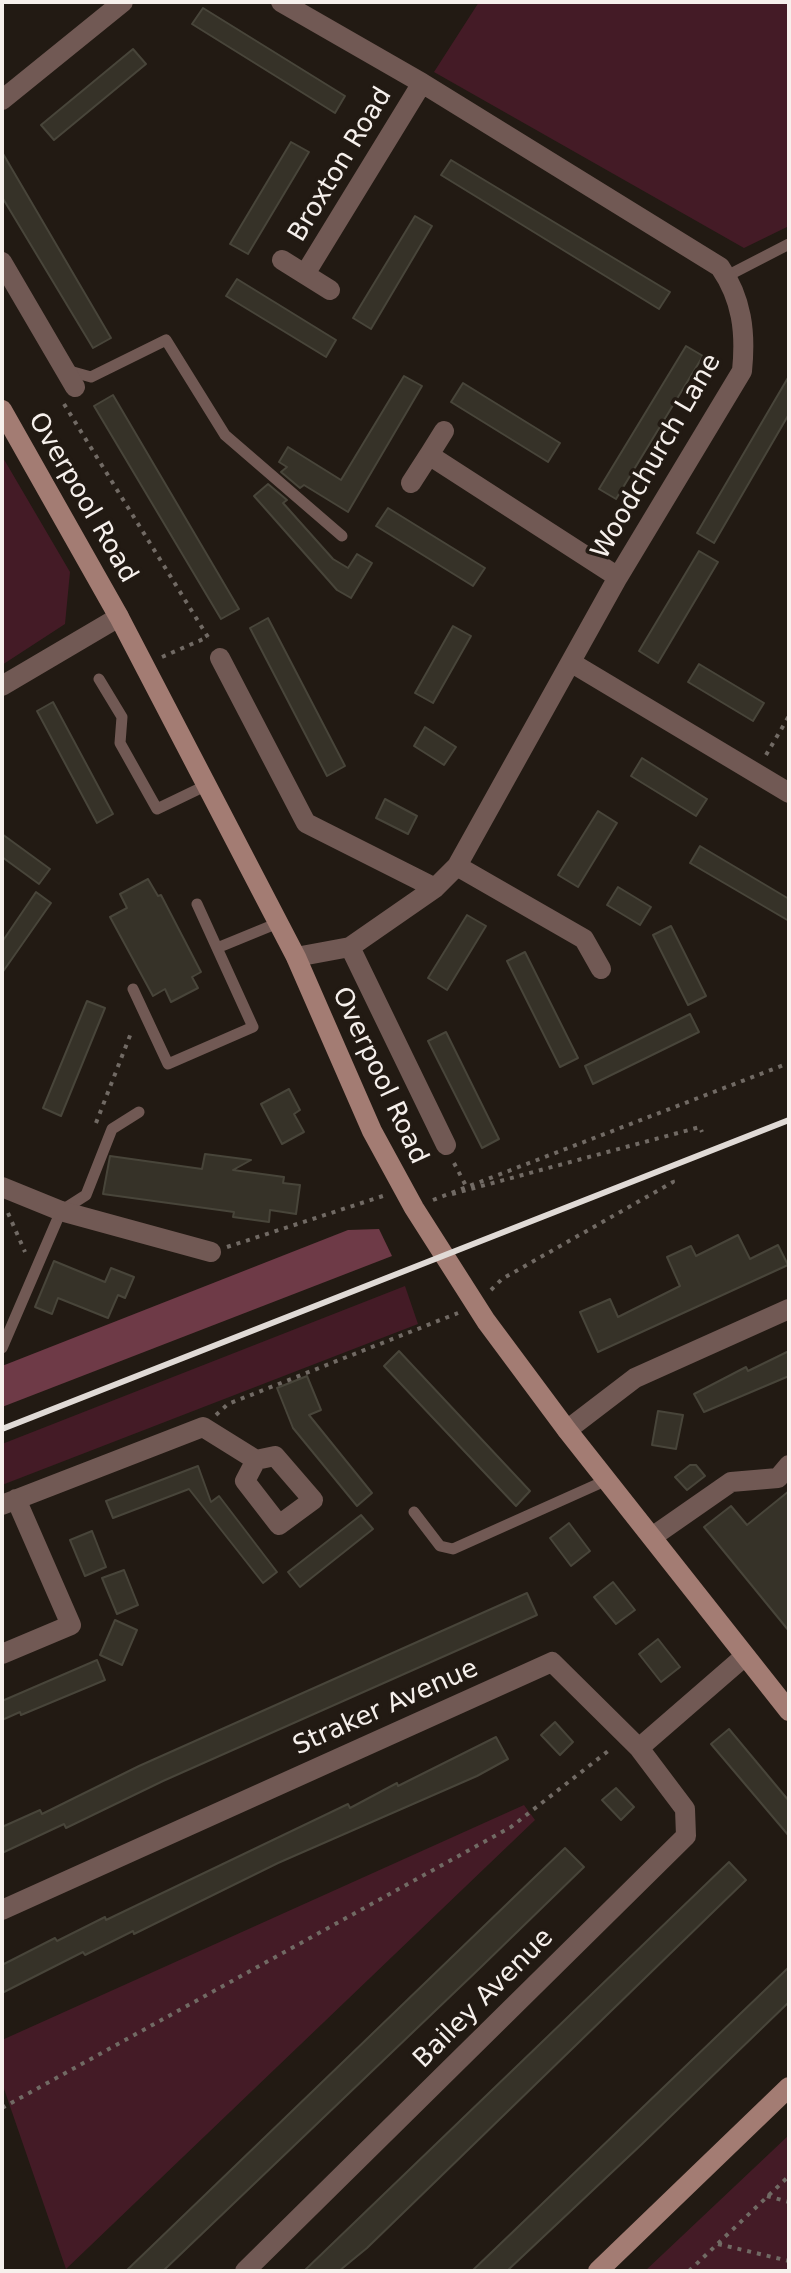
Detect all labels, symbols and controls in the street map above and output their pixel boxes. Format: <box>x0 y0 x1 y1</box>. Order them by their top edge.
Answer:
street label: Broxton Road <box>283 82 399 248</box>
street label: Woodchurch Lane <box>586 349 728 565</box>
street label: Overpool Road <box>21 407 143 589</box>
street label: Overpool Road <box>324 983 434 1169</box>
street label: Straker Avenue <box>289 1653 483 1763</box>
street label: Bailey Avenue <box>408 1923 560 2075</box>

